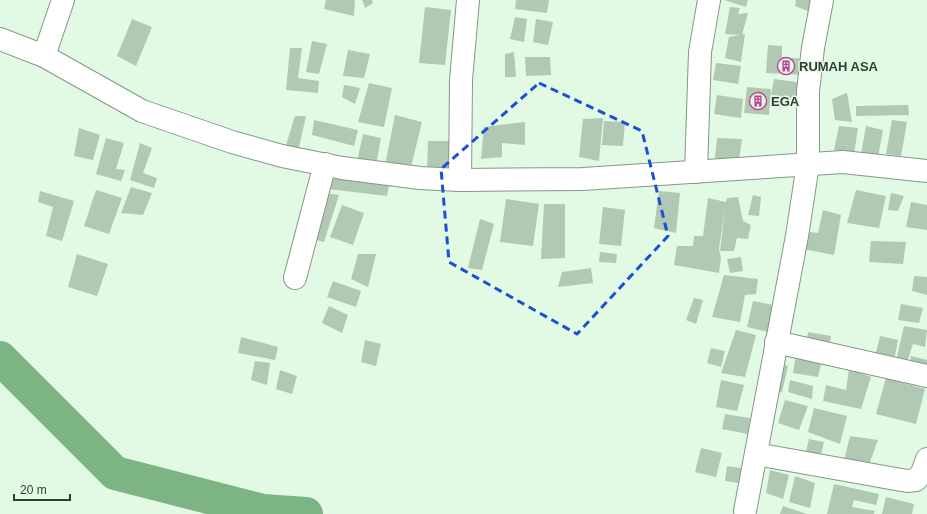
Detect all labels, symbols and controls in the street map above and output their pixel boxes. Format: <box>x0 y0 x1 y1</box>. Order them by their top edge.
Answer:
building icon: RUMAH ASA <box>776 56 796 76</box>
place label: RUMAH ASA <box>799 59 879 74</box>
building icon: EGA <box>748 91 768 111</box>
place label: EGA <box>771 94 800 109</box>
scale bar <box>14 476 70 502</box>
text: 20 m <box>20 483 47 497</box>

